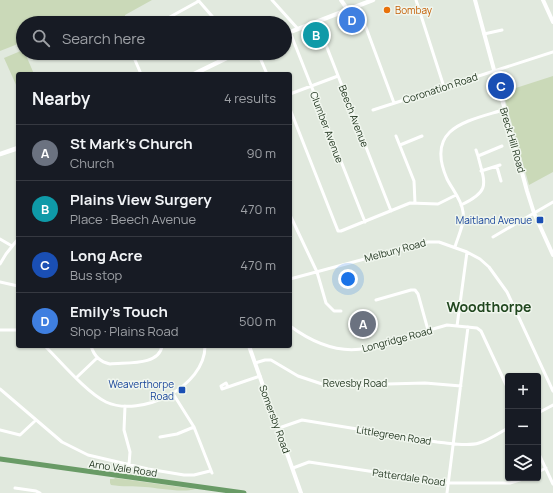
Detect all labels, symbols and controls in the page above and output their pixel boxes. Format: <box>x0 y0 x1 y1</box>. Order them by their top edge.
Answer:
place label: Bombay <box>395 3 433 17</box>
pin: D <box>339 5 365 35</box>
marker: Bombay <box>382 5 392 15</box>
search box <box>16 16 292 60</box>
pin: B <box>303 20 329 50</box>
icon: search <box>30 27 52 49</box>
text: Search here <box>62 28 145 49</box>
street label: Coronation Road <box>401 69 479 107</box>
pin: C <box>488 71 514 101</box>
street label: Beech Avenue <box>336 83 372 149</box>
text: Nearby <box>32 87 90 110</box>
text: 4 results <box>224 89 276 107</box>
street label: Clumber Avenue <box>307 89 347 165</box>
street label: Breck Hill Road <box>497 106 529 174</box>
text: St Mark's Church <box>70 133 193 154</box>
text: A <box>41 144 49 162</box>
text: 90 m <box>246 144 276 162</box>
text: Church <box>70 154 114 172</box>
text: Plains View Surgery <box>70 189 212 210</box>
text: B <box>41 200 49 218</box>
text: 470 m <box>240 200 276 218</box>
text: Place · Beech Avenue <box>70 210 196 228</box>
place label: Maitland Avenue <box>456 213 532 227</box>
marker: Maitland Avenue <box>535 215 545 225</box>
street label: Melbury Road <box>363 235 427 265</box>
text: Long Acre <box>70 245 142 266</box>
text: C <box>40 256 50 274</box>
text: 470 m <box>240 256 276 274</box>
text: Bus stop <box>70 266 122 284</box>
your location <box>338 269 358 289</box>
district label: Woodthorpe <box>447 297 531 316</box>
text: Emily's Touch <box>70 301 168 322</box>
pin: A <box>350 309 376 339</box>
text: D <box>40 312 50 330</box>
text: 500 m <box>239 312 276 330</box>
text: Shop · Plains Road <box>70 322 178 340</box>
street label: Longridge Road <box>360 323 434 355</box>
map controls <box>505 373 541 481</box>
button: + <box>505 373 541 409</box>
street label: Revesby Road <box>323 376 387 390</box>
place label: Weaverthorpe Road <box>109 377 174 403</box>
street label: Somersby Road <box>256 383 294 455</box>
marker: Weaverthorpe Road <box>177 385 187 395</box>
button: − <box>505 409 541 445</box>
street label: Littlegreen Road <box>356 422 433 448</box>
button: layers <box>505 445 541 481</box>
street label: Arno Vale Road <box>88 456 158 480</box>
street label: Patterdale Road <box>372 465 446 489</box>

